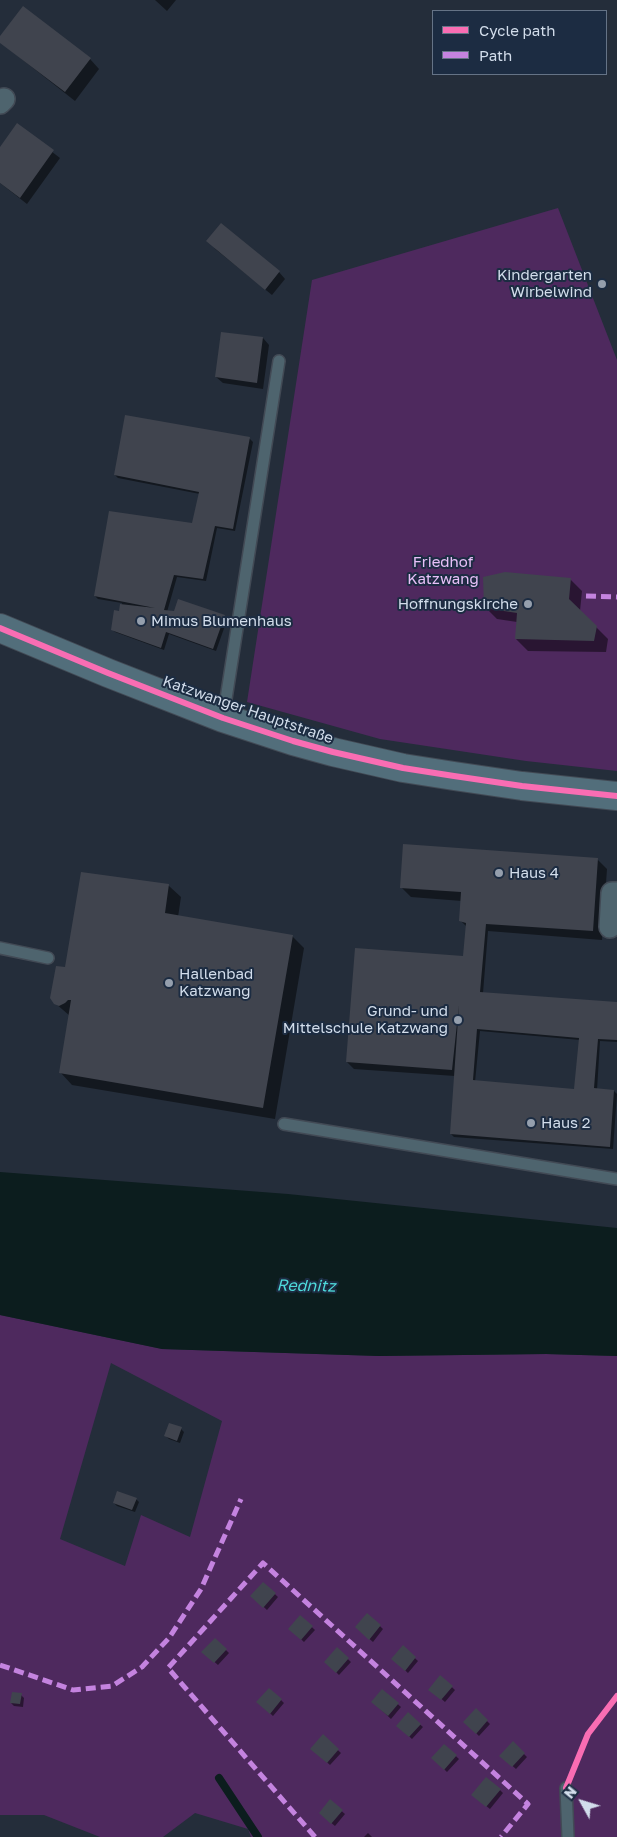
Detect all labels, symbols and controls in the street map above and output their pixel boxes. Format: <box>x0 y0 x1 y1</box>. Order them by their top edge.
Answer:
legend <box>432 10 607 75</box>
text: Cycle path <box>479 21 555 39</box>
text: Path <box>479 46 512 64</box>
place label: Kindergarten Wirbelwind <box>497 266 592 301</box>
marker: Kindergarten Wirbelwind <box>596 278 608 290</box>
park label: Friedhof Katzwang <box>407 553 479 588</box>
place label: Hoffnungskirche <box>398 595 518 613</box>
marker: Hoffnungskirche <box>522 598 534 610</box>
place label: Mimus Blumenhaus <box>151 612 292 630</box>
marker: Mimus Blumenhaus <box>135 615 147 627</box>
street label: Katzwanger Hauptstraße <box>160 672 336 748</box>
place label: Haus 4 <box>509 864 559 882</box>
marker: Haus 4 <box>493 867 505 879</box>
place label: Hallenbad Katzwang <box>179 965 253 1000</box>
marker: Hallenbad Katzwang <box>163 977 175 989</box>
place label: Grund- und Mittelschule Katzwang <box>283 1002 448 1037</box>
marker: Grund- und Mittelschule Katzwang <box>452 1014 464 1026</box>
place label: Haus 2 <box>541 1114 590 1132</box>
marker: Haus 2 <box>525 1117 537 1129</box>
water label: Rednitz <box>276 1276 336 1296</box>
north arrow <box>557 1777 607 1827</box>
text: N <box>560 1783 580 1802</box>

